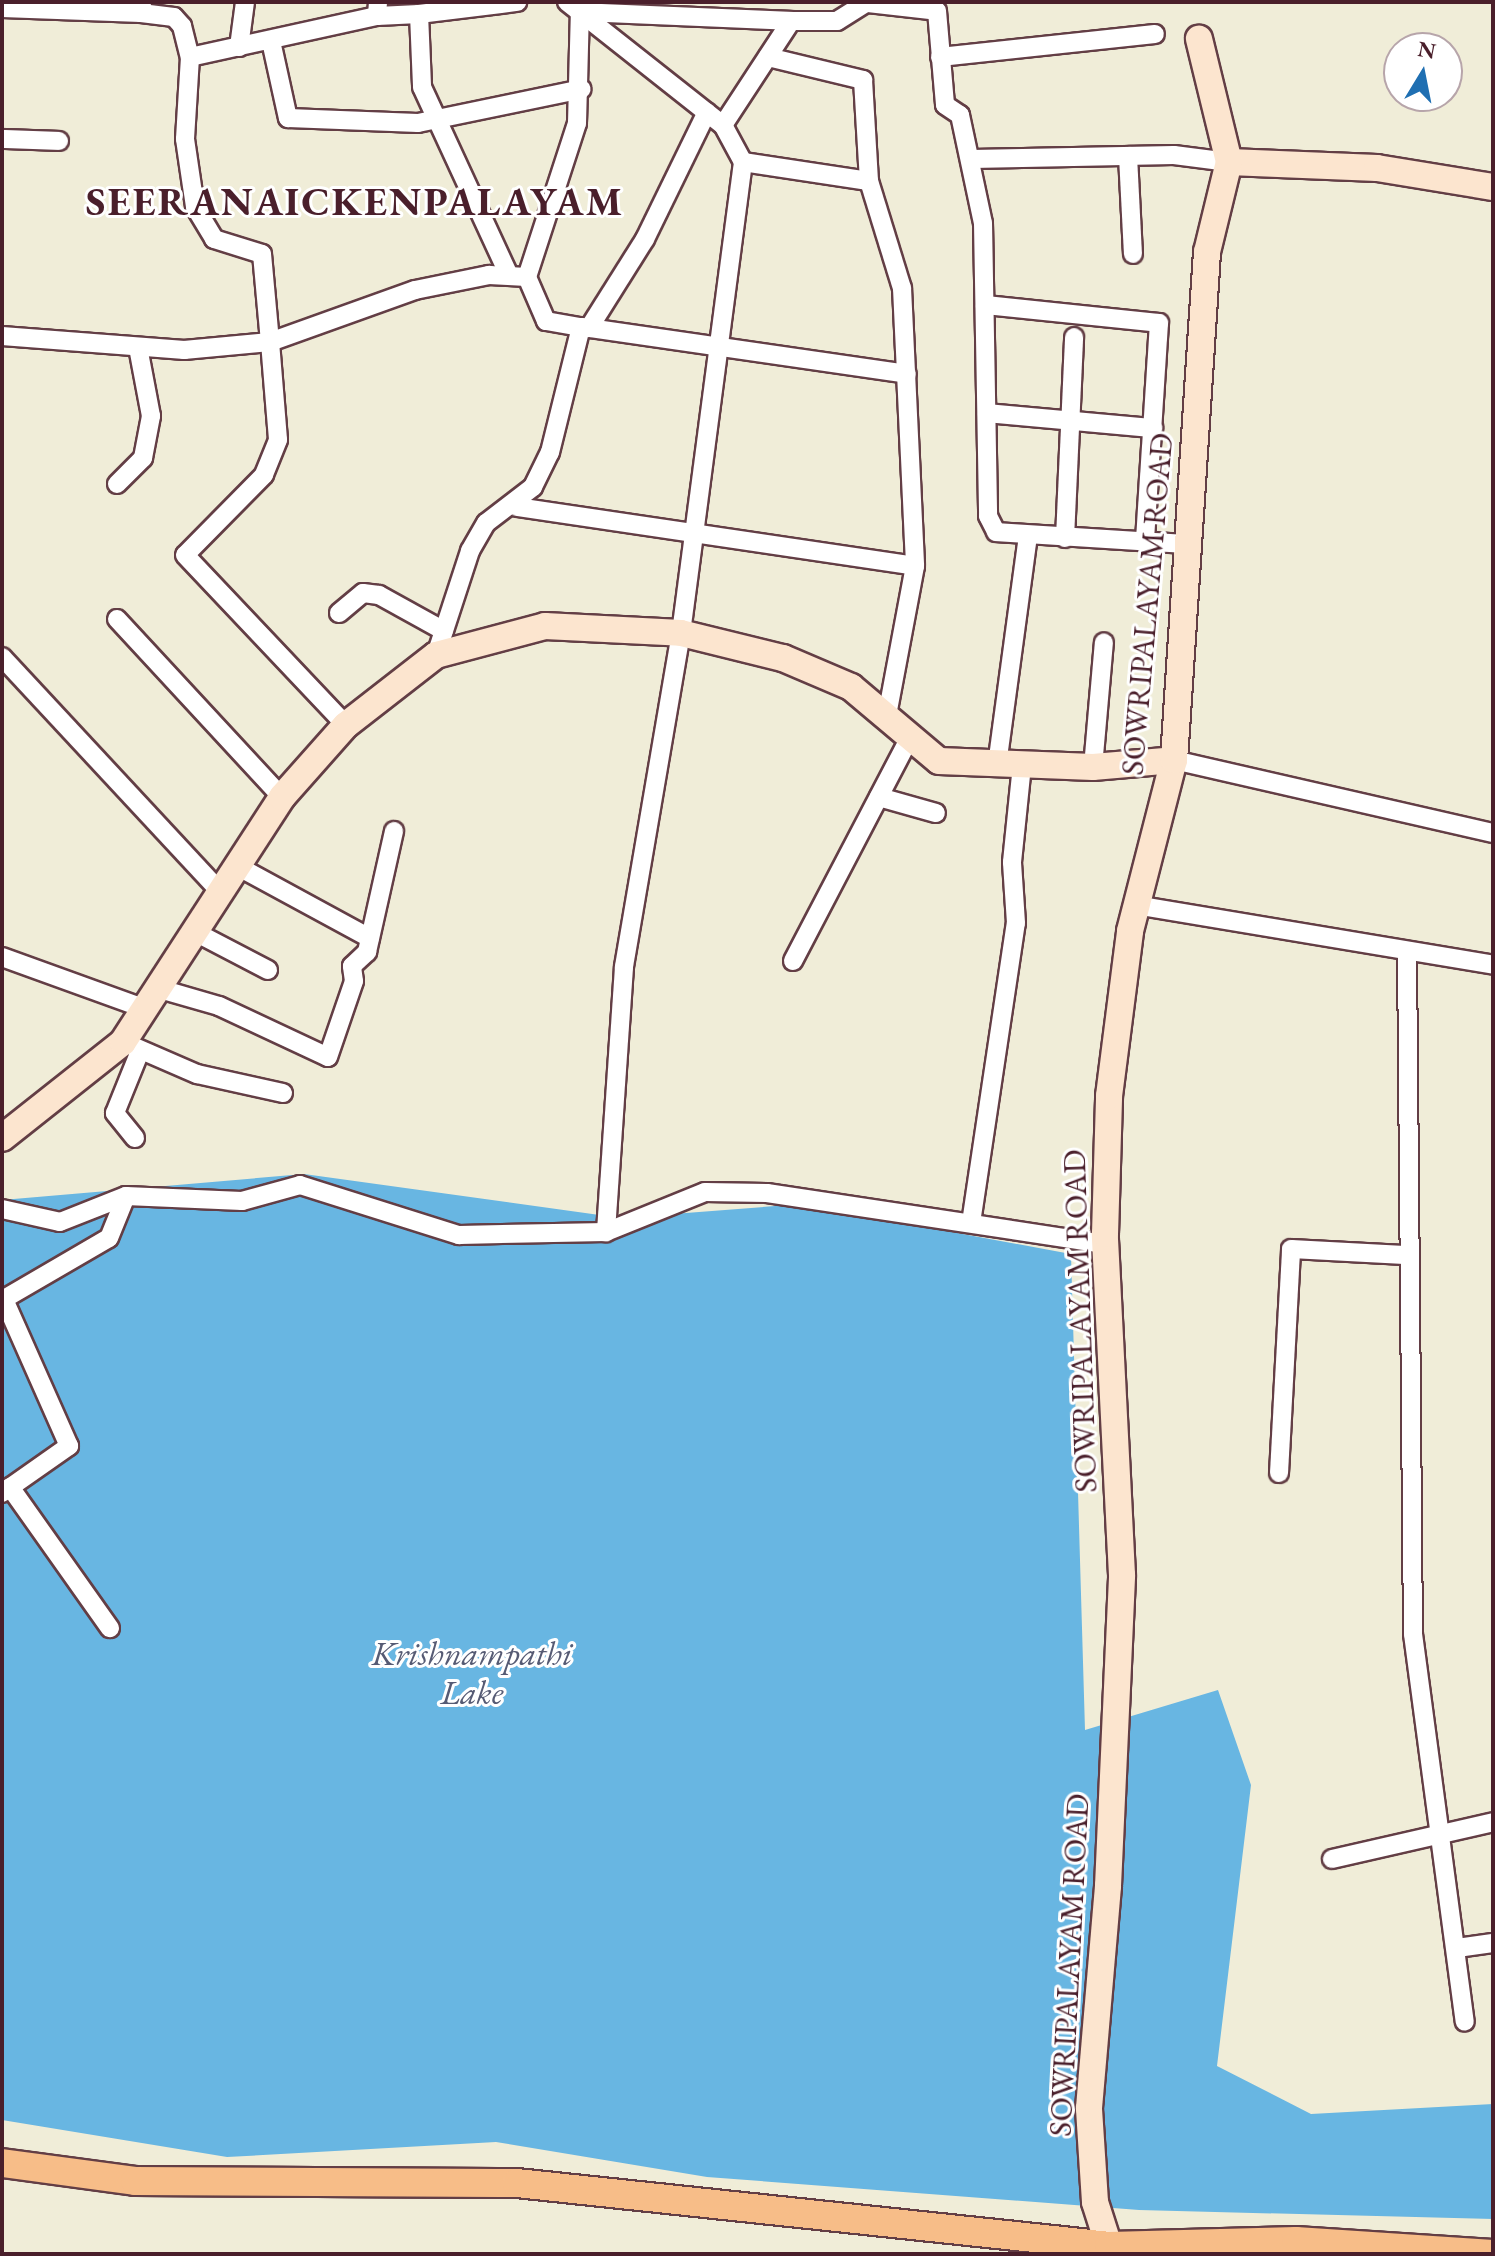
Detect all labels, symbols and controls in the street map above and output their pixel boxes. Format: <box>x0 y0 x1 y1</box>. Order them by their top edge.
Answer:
north arrow <box>1383 32 1463 112</box>
text: N <box>1416 34 1438 66</box>
district label: SEERANAICKENPALAYAM <box>86 177 624 225</box>
street label: SOWRIPALAYAM ROAD <box>1113 431 1181 777</box>
street label: SOWRIPALAYAM ROAD <box>1055 1149 1105 1493</box>
water label: Krishnampathi Lake <box>372 1633 572 1712</box>
street label: SOWRIPALAYAM ROAD <box>1041 1793 1097 2137</box>

